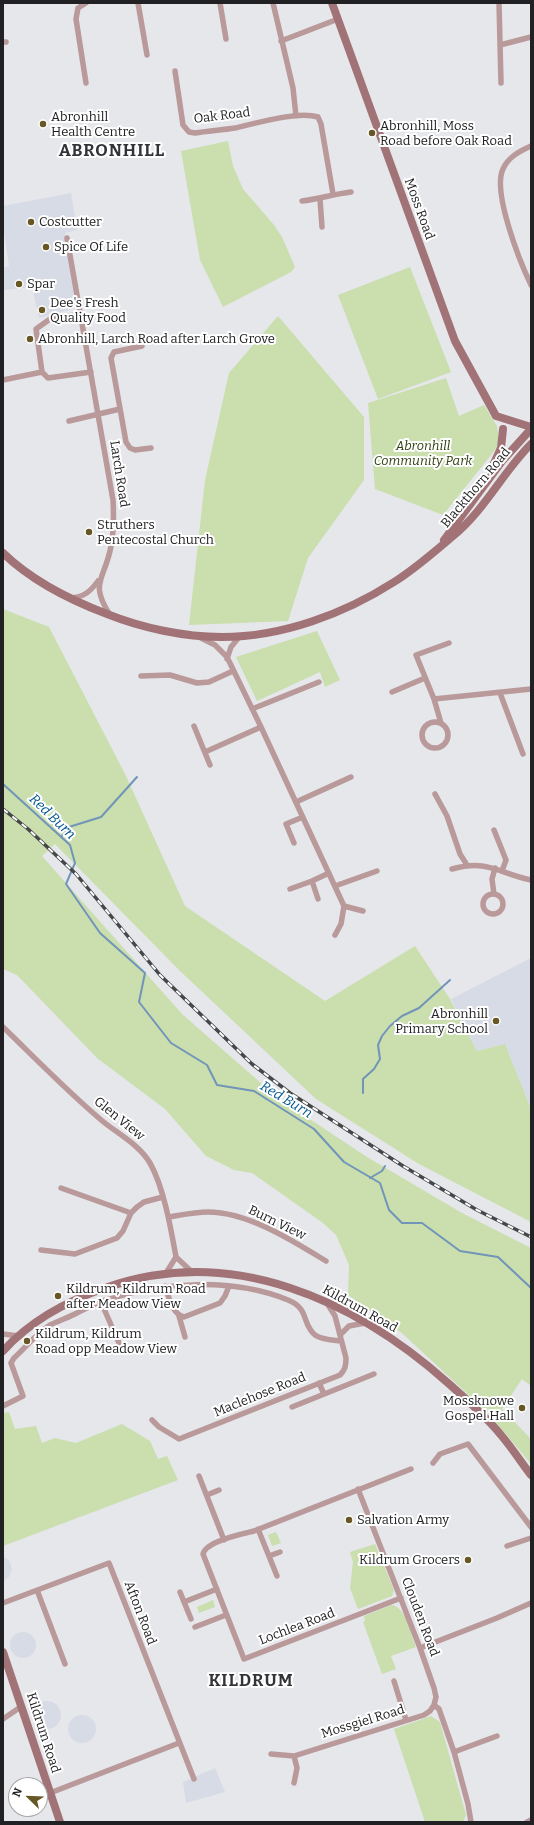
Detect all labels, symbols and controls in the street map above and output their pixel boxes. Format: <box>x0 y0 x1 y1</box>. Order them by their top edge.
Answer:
street label: Oak Road <box>193 105 251 127</box>
place label: Abronhill Health Centre <box>51 109 135 140</box>
place label: Abronhill, Moss Road before Oak Road <box>380 118 512 149</box>
marker: Abronhill Health Centre <box>38 119 48 129</box>
marker: Abronhill, Moss Road before Oak Road <box>367 128 377 138</box>
district label: ABRONHILL <box>59 141 165 161</box>
street label: Moss Road <box>401 176 437 242</box>
place label: Costcutter <box>39 214 102 230</box>
marker: Costcutter <box>26 217 36 227</box>
place label: Spice Of Life <box>54 239 128 255</box>
marker: Spice Of Life <box>41 242 51 252</box>
place label: Spar <box>27 276 55 292</box>
marker: Spar <box>14 279 24 289</box>
place label: Dee's Fresh Quality Food <box>50 295 126 326</box>
marker: Dee's Fresh Quality Food <box>37 305 47 315</box>
place label: Abronhill, Larch Road after Larch Grove <box>38 331 275 347</box>
marker: Abronhill, Larch Road after Larch Grove <box>25 334 35 344</box>
park label: Abronhill Community Park <box>374 438 472 469</box>
street label: Larch Road <box>106 440 132 508</box>
street label: Blackthorn Road <box>438 445 514 531</box>
place label: Struthers Pentecostal Church <box>97 517 214 548</box>
marker: Struthers Pentecostal Church <box>84 527 94 537</box>
water label: Red Burn <box>25 791 79 843</box>
place label: Abronhill Primary School <box>395 1006 488 1037</box>
marker: Abronhill Primary School <box>491 1016 501 1026</box>
water label: Red Burn <box>257 1078 315 1122</box>
street label: Glen View <box>91 1094 147 1144</box>
street label: Burn View <box>246 1202 308 1244</box>
place label: Kildrum, Kildrum Road after Meadow View <box>66 1281 206 1312</box>
street label: Kildrum Road <box>320 1282 400 1336</box>
marker: Kildrum, Kildrum Road after Meadow View <box>53 1291 63 1301</box>
place label: Kildrum, Kildrum Road opp Meadow View <box>35 1326 177 1357</box>
marker: Kildrum, Kildrum Road opp Meadow View <box>22 1336 32 1346</box>
street label: Maclehose Road <box>212 1369 308 1421</box>
place label: Mossknowe Gospel Hall <box>443 1393 514 1424</box>
marker: Mossknowe Gospel Hall <box>517 1403 527 1413</box>
place label: Salvation Army <box>357 1512 449 1528</box>
marker: Salvation Army <box>344 1515 354 1525</box>
place label: Kildrum Grocers <box>359 1552 460 1568</box>
marker: Kildrum Grocers <box>463 1555 473 1565</box>
street label: Clouden Road <box>398 1575 442 1659</box>
street label: Afton Road <box>121 1579 159 1647</box>
street label: Lochlea Road <box>257 1605 337 1649</box>
district label: KILDRUM <box>209 1671 293 1691</box>
street label: Kildrum Road <box>23 1691 63 1775</box>
street label: Mossgiel Road <box>319 1702 407 1742</box>
north arrow <box>8 1777 48 1817</box>
text: N <box>10 1786 25 1799</box>

